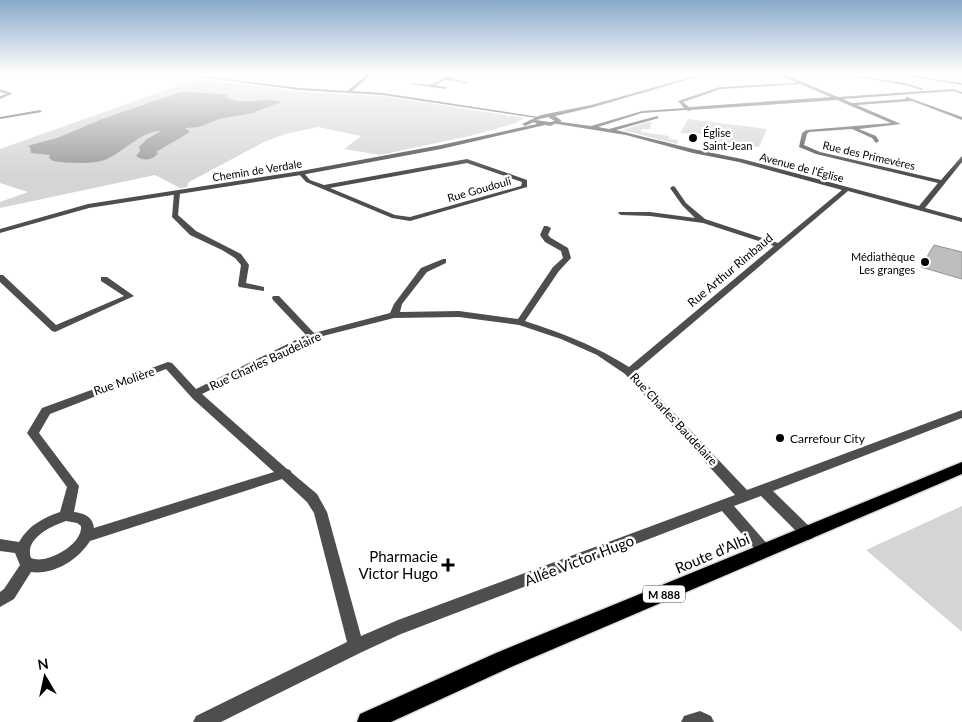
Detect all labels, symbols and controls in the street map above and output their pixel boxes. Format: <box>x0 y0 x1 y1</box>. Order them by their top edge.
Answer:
place label: Église Saint-Jean <box>703 126 752 152</box>
marker: Église Saint-Jean <box>687 132 699 144</box>
street label: Rue des Primevères <box>821 138 917 172</box>
street label: Avenue de l'Église <box>759 150 846 185</box>
street label: Chemin de Verdale <box>211 156 303 184</box>
street label: Rue Goudouli <box>446 174 513 204</box>
street label: Rue Arthur Rimbaud <box>684 230 776 310</box>
place label: Médiathèque Les granges <box>851 250 915 276</box>
marker: Médiathèque Les granges <box>919 256 931 268</box>
street label: Rue Charles Baudelaire <box>207 329 323 393</box>
street label: Rue Molière <box>91 364 157 398</box>
street label: Rue Charles Baudelaire <box>627 370 721 468</box>
place label: Carrefour City <box>790 431 866 446</box>
marker: Carrefour City <box>774 432 786 444</box>
street label: Route d'Albi <box>672 529 752 577</box>
street label: Allée Victor Hugo <box>522 531 636 589</box>
place label: Pharmacie Victor Hugo <box>358 547 438 582</box>
marker: Pharmacie Victor Hugo <box>442 559 454 571</box>
road number: M 888 <box>643 586 685 602</box>
north arrow <box>20 652 70 702</box>
text: N <box>36 654 50 673</box>

